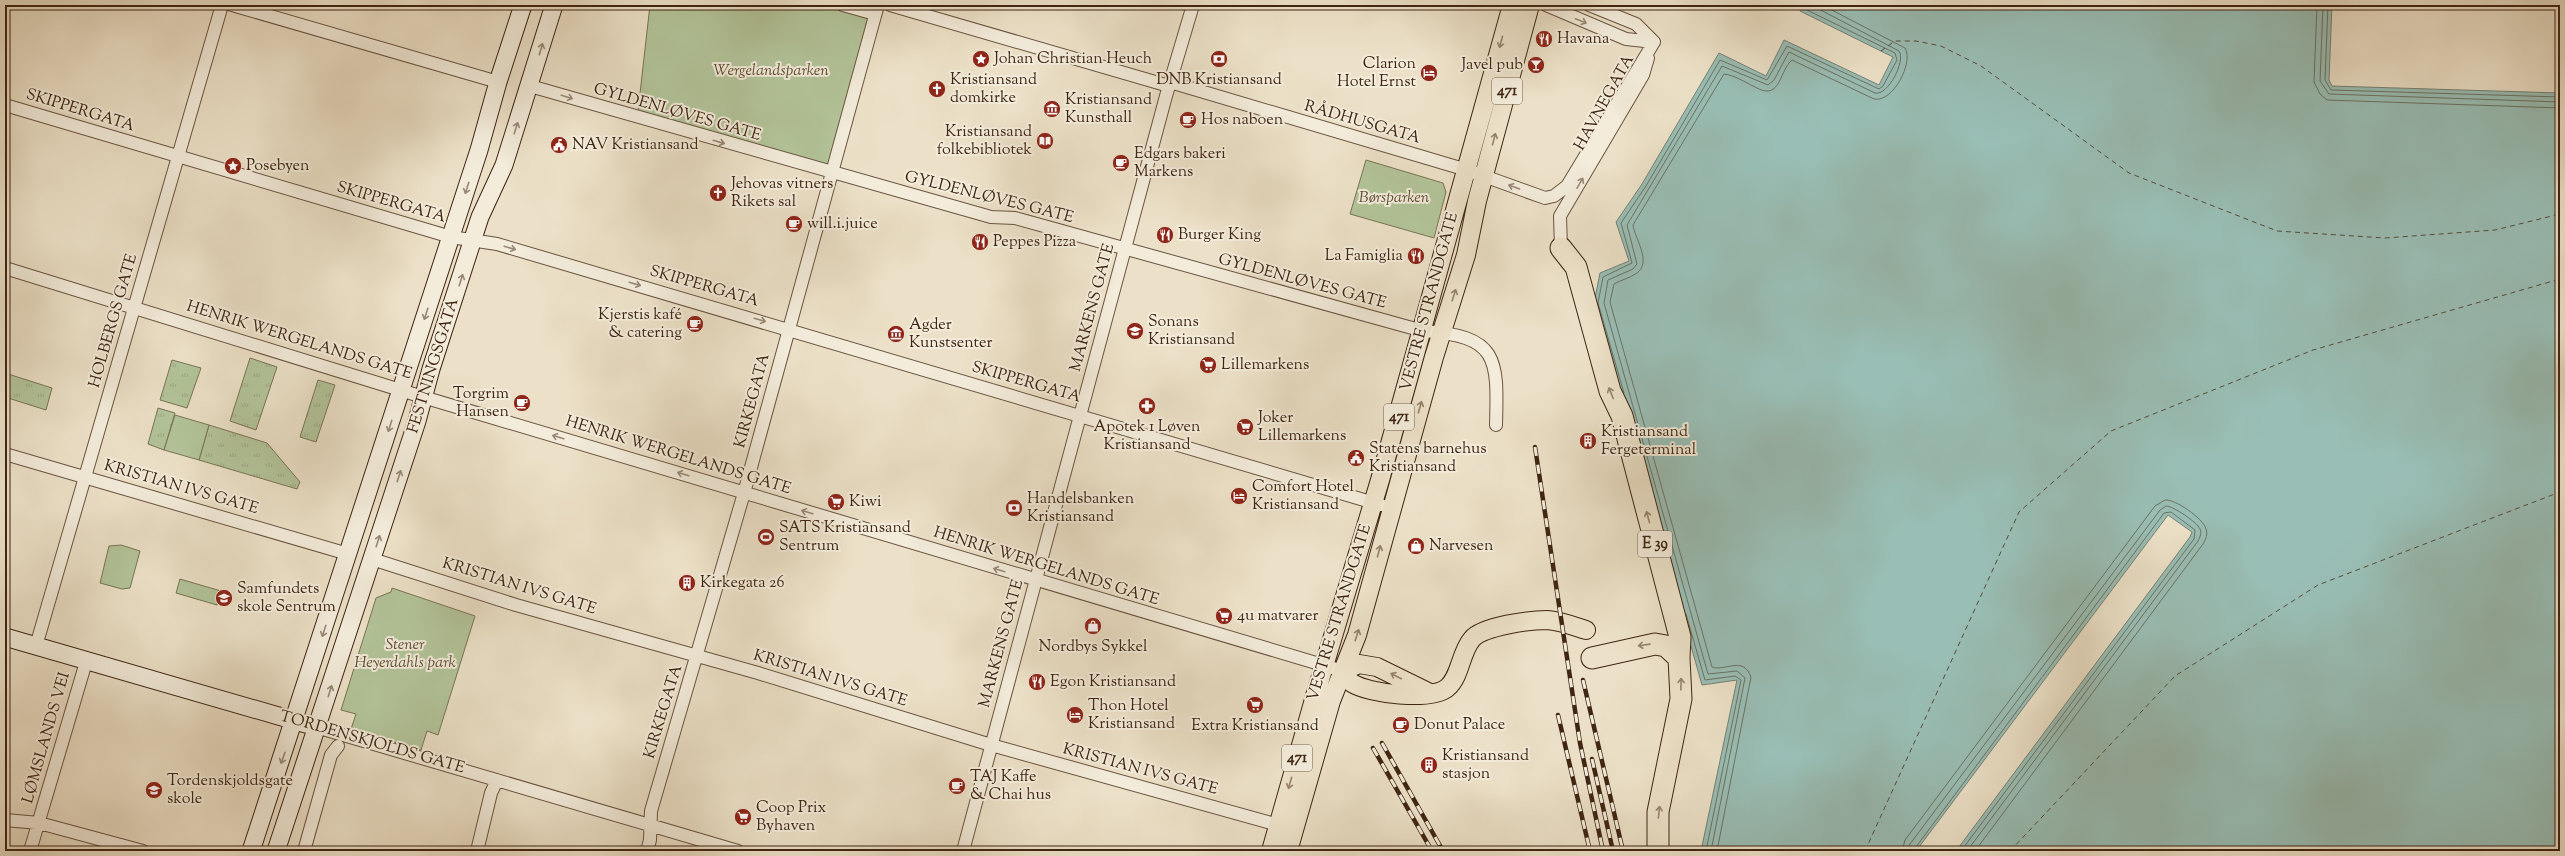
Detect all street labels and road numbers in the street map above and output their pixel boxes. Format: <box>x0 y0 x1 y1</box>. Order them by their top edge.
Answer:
street label: HAVNEGATA <box>1569 51 1641 155</box>
street label: GYLDENLØVES GATE <box>591 78 764 148</box>
road number: 471 <box>1492 78 1522 104</box>
street label: SKIPPERGATA <box>23 84 137 138</box>
street label: RÅDHUSGATA <box>1301 95 1423 151</box>
street label: GYLDENLØVES GATE <box>902 166 1076 230</box>
street label: SKIPPERGATA <box>334 176 448 230</box>
street label: VESTRE STRANDGATE <box>1395 210 1465 394</box>
street label: MARKENS GATE <box>1065 241 1121 375</box>
street label: GYLDENLØVES GATE <box>1215 248 1389 316</box>
street label: HOLBERGS GATE <box>84 251 144 391</box>
street label: SKIPPERGATA <box>647 260 761 314</box>
street label: HENRIK WERGELANDS GATE <box>183 296 415 386</box>
street label: FESTNINGSGATA <box>403 296 465 436</box>
street label: KIRKEGATA <box>729 351 777 451</box>
street label: SKIPPERGATA <box>969 356 1083 410</box>
road number: 471 <box>1384 404 1414 430</box>
street label: HENRIK WERGELANDS GATE <box>562 411 794 501</box>
street label: KRISTIAN IVS GATE <box>101 455 261 521</box>
street label: VESTRE STRANDGATE <box>1302 521 1378 704</box>
street label: HENRIK WERGELANDS GATE <box>930 522 1162 612</box>
road number: E 39 <box>1638 531 1672 557</box>
street label: KRISTIAN IVS GATE <box>439 553 599 621</box>
street label: MARKENS GATE <box>974 577 1030 711</box>
street label: KRISTIAN IVS GATE <box>750 645 910 713</box>
street label: KIRKEGATA <box>639 662 689 762</box>
street label: LØMSLANDS VEI <box>17 670 77 806</box>
street label: TORDENSKJOLDS GATE <box>277 706 468 781</box>
street label: KRISTIAN IVS GATE <box>1060 738 1220 802</box>
road number: 471 <box>1282 745 1312 771</box>

